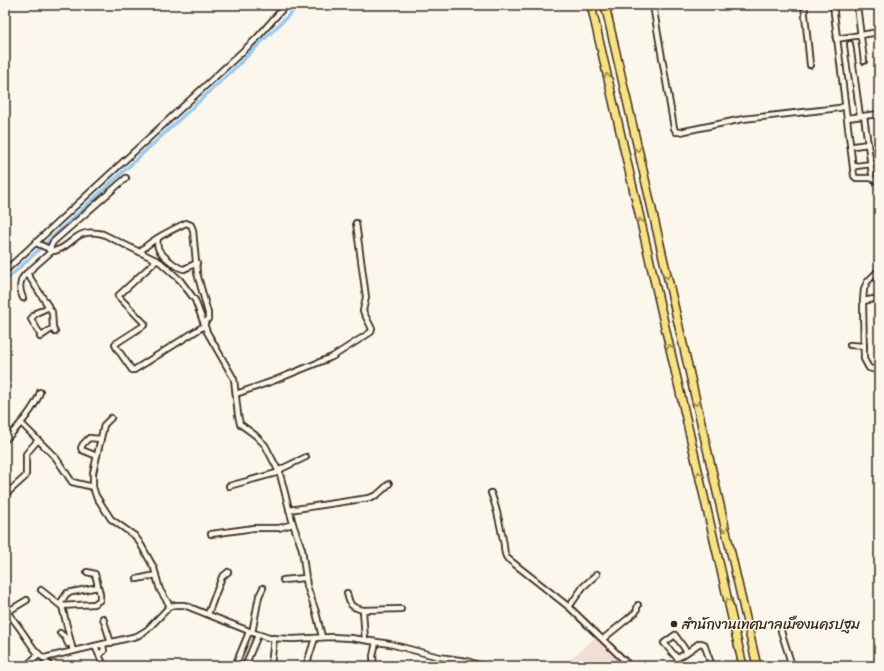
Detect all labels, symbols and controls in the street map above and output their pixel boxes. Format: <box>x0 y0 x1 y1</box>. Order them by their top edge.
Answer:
one-way arrow <box>604 73 612 80</box>
one-way arrow <box>633 145 642 152</box>
one-way arrow <box>637 218 645 224</box>
one-way arrow <box>662 272 671 279</box>
one-way arrow <box>666 344 674 351</box>
one-way arrow <box>692 399 700 406</box>
one-way arrow <box>695 471 704 478</box>
one-way arrow <box>721 526 729 533</box>
one-way arrow <box>725 598 733 604</box>
place label: สำนักงานเทศบาลเมืองนครปฐม <box>681 612 860 637</box>
marker: สำนักงานเทศบาลเมืองนครปฐม <box>669 619 679 629</box>

